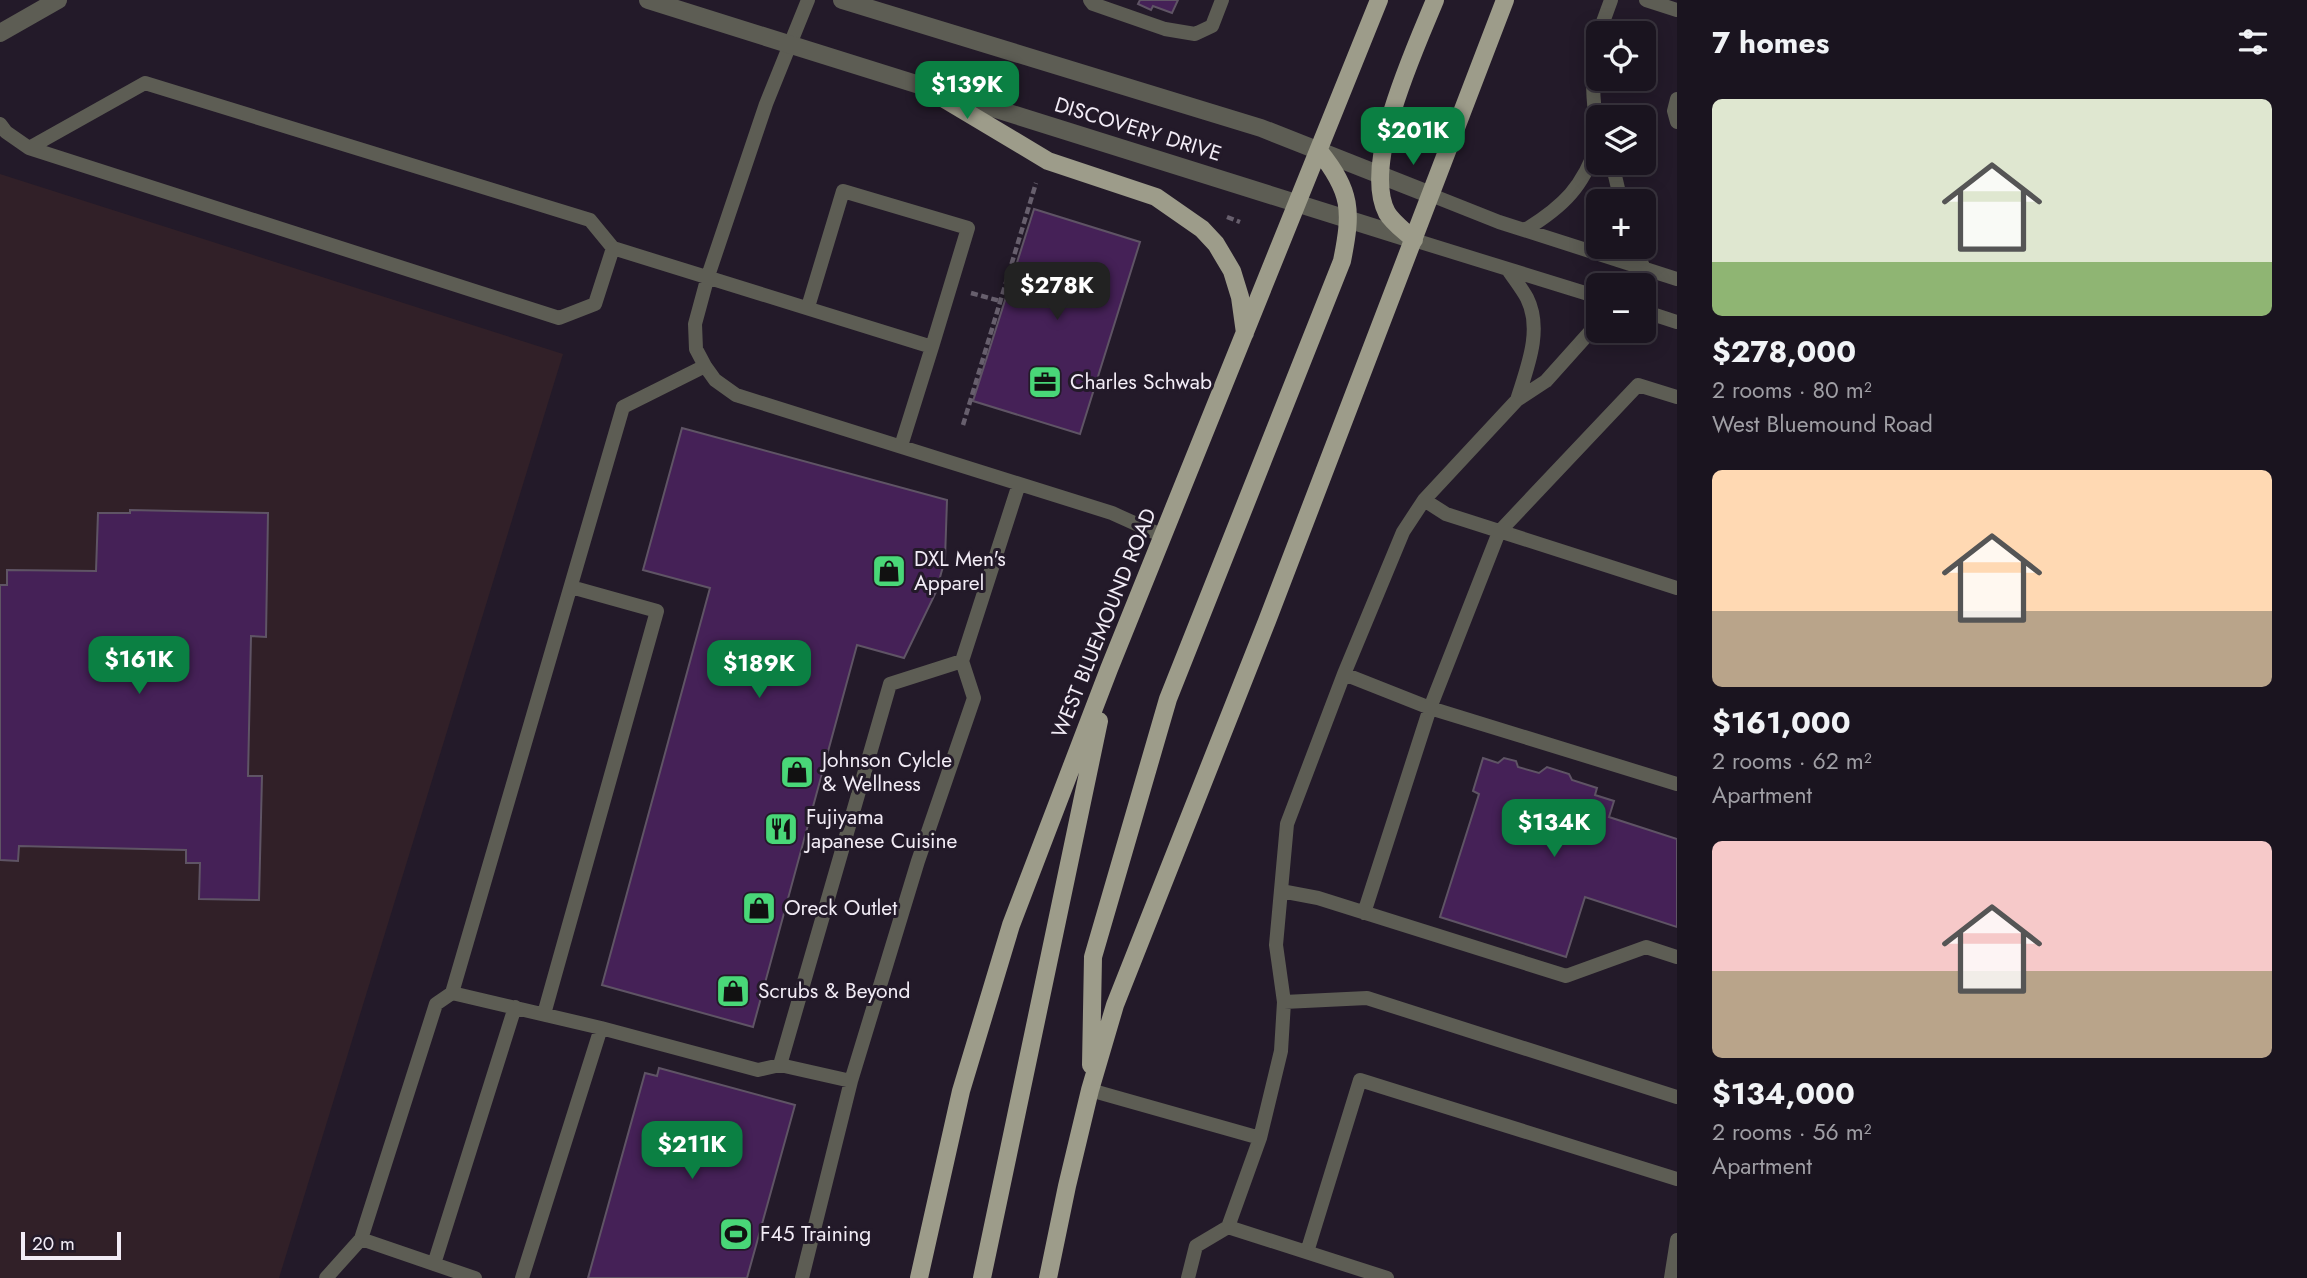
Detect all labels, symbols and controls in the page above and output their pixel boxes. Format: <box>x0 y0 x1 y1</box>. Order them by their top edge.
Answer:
map controls <box>1586 21 1656 343</box>
button: locate <box>1586 21 1656 91</box>
text: 7 homes <box>1712 21 1829 64</box>
icon: filters <box>2234 23 2272 61</box>
pin: $139K <box>918 61 1016 121</box>
text: $139K <box>931 67 1003 101</box>
street label: DISCOVERY DRIVE <box>1051 89 1225 169</box>
button: layers <box>1586 105 1656 175</box>
pin: $201K <box>1364 108 1462 167</box>
text: $201K <box>1377 113 1449 147</box>
icon: home <box>1929 144 2055 270</box>
button: + <box>1586 189 1656 259</box>
pin: $278K <box>1008 262 1106 322</box>
text: $278K <box>1020 268 1094 302</box>
button: − <box>1586 273 1656 343</box>
text: $278,000 <box>1712 330 1856 373</box>
office icon: Charles Schwab <box>1026 363 1064 401</box>
place label: Charles Schwab <box>1070 367 1212 397</box>
text: 2 rooms · 80 m² <box>1712 373 1872 407</box>
text: West Bluemound Road <box>1712 407 1933 441</box>
street label: WEST BLUEMOUND ROAD <box>1044 504 1164 742</box>
icon: home <box>1929 515 2055 641</box>
place label: DXL Men's Apparel <box>914 544 1006 598</box>
shop icon: DXL Men's Apparel <box>870 552 908 590</box>
pin: $161K <box>90 636 188 696</box>
pin: $189K <box>710 640 808 700</box>
text: $161K <box>104 642 174 676</box>
text: $189K <box>723 646 795 680</box>
text: $161,000 <box>1712 701 1851 744</box>
text: 2 rooms · 62 m² <box>1712 744 1872 778</box>
place label: Johnson Cylcle & Wellness <box>819 745 952 799</box>
shop icon: Johnson Cylcle & Wellness <box>778 753 816 791</box>
text: Apartment <box>1712 778 1812 812</box>
pin: $134K <box>1505 800 1603 859</box>
place label: Fujiyama Japanese Cuisine <box>803 802 957 856</box>
text: $134K <box>1518 805 1590 839</box>
restaurant icon: Fujiyama Japanese Cuisine <box>762 810 800 848</box>
icon: home <box>1929 886 2055 1012</box>
shop icon: Oreck Outlet <box>740 889 778 927</box>
place label: Oreck Outlet <box>784 893 897 923</box>
shop icon: Scrubs & Beyond <box>714 972 752 1010</box>
place label: Scrubs & Beyond <box>758 976 911 1006</box>
text: $134,000 <box>1712 1072 1855 1115</box>
text: 2 rooms · 56 m² <box>1712 1115 1872 1149</box>
pin: $211K <box>643 1122 741 1181</box>
text: $211K <box>658 1127 726 1161</box>
text: Apartment <box>1712 1149 1812 1183</box>
sports icon: F45 Training <box>717 1215 755 1253</box>
place label: F45 Training <box>760 1219 871 1249</box>
scale bar <box>21 1229 121 1261</box>
text: 20 m <box>32 1230 75 1257</box>

